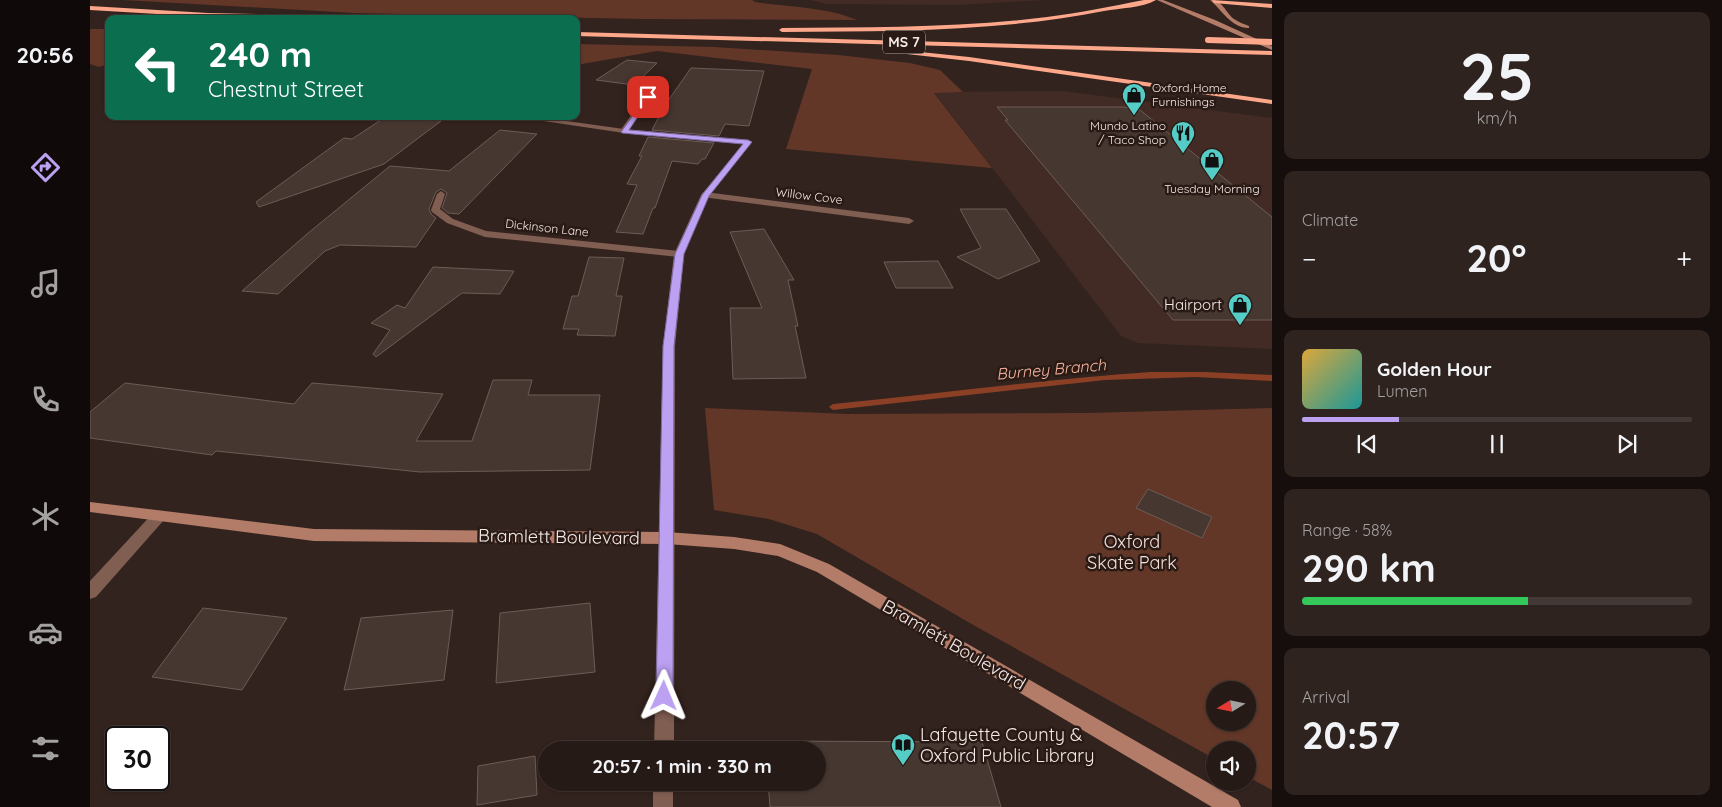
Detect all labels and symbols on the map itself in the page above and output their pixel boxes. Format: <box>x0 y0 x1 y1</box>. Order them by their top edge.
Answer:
road number: MS 7 <box>883 31 925 54</box>
pin <box>627 76 669 118</box>
place label: Oxford Home Furnishings <box>1152 80 1227 109</box>
shop icon: Oxford Home Furnishings <box>1121 82 1147 116</box>
place label: Mundo Latino / Taco Shop <box>1090 118 1166 147</box>
restaurant icon: Mundo Latino / Taco Shop <box>1170 120 1196 154</box>
shop icon: Tuesday Morning <box>1199 147 1225 181</box>
place label: Tuesday Morning <box>1164 181 1260 196</box>
street label: Willow Cove <box>775 184 844 207</box>
street label: Dickinson Lane <box>505 216 590 239</box>
shop icon: Hairport <box>1227 292 1253 326</box>
place label: Hairport <box>1164 295 1222 314</box>
water label: Burney Branch <box>995 354 1108 384</box>
street label: Bramlett Boulevard <box>478 524 640 549</box>
park label: Oxford Skate Park <box>1087 530 1177 574</box>
street label: Bramlett Boulevard <box>878 594 1030 695</box>
position arrow <box>637 669 689 721</box>
north arrow <box>1206 681 1256 731</box>
place label: Lafayette County & Oxford Public Library <box>920 723 1094 767</box>
speed limit sign: 30 <box>105 726 170 791</box>
library icon: Lafayette County & Oxford Public Library <box>890 732 916 766</box>

